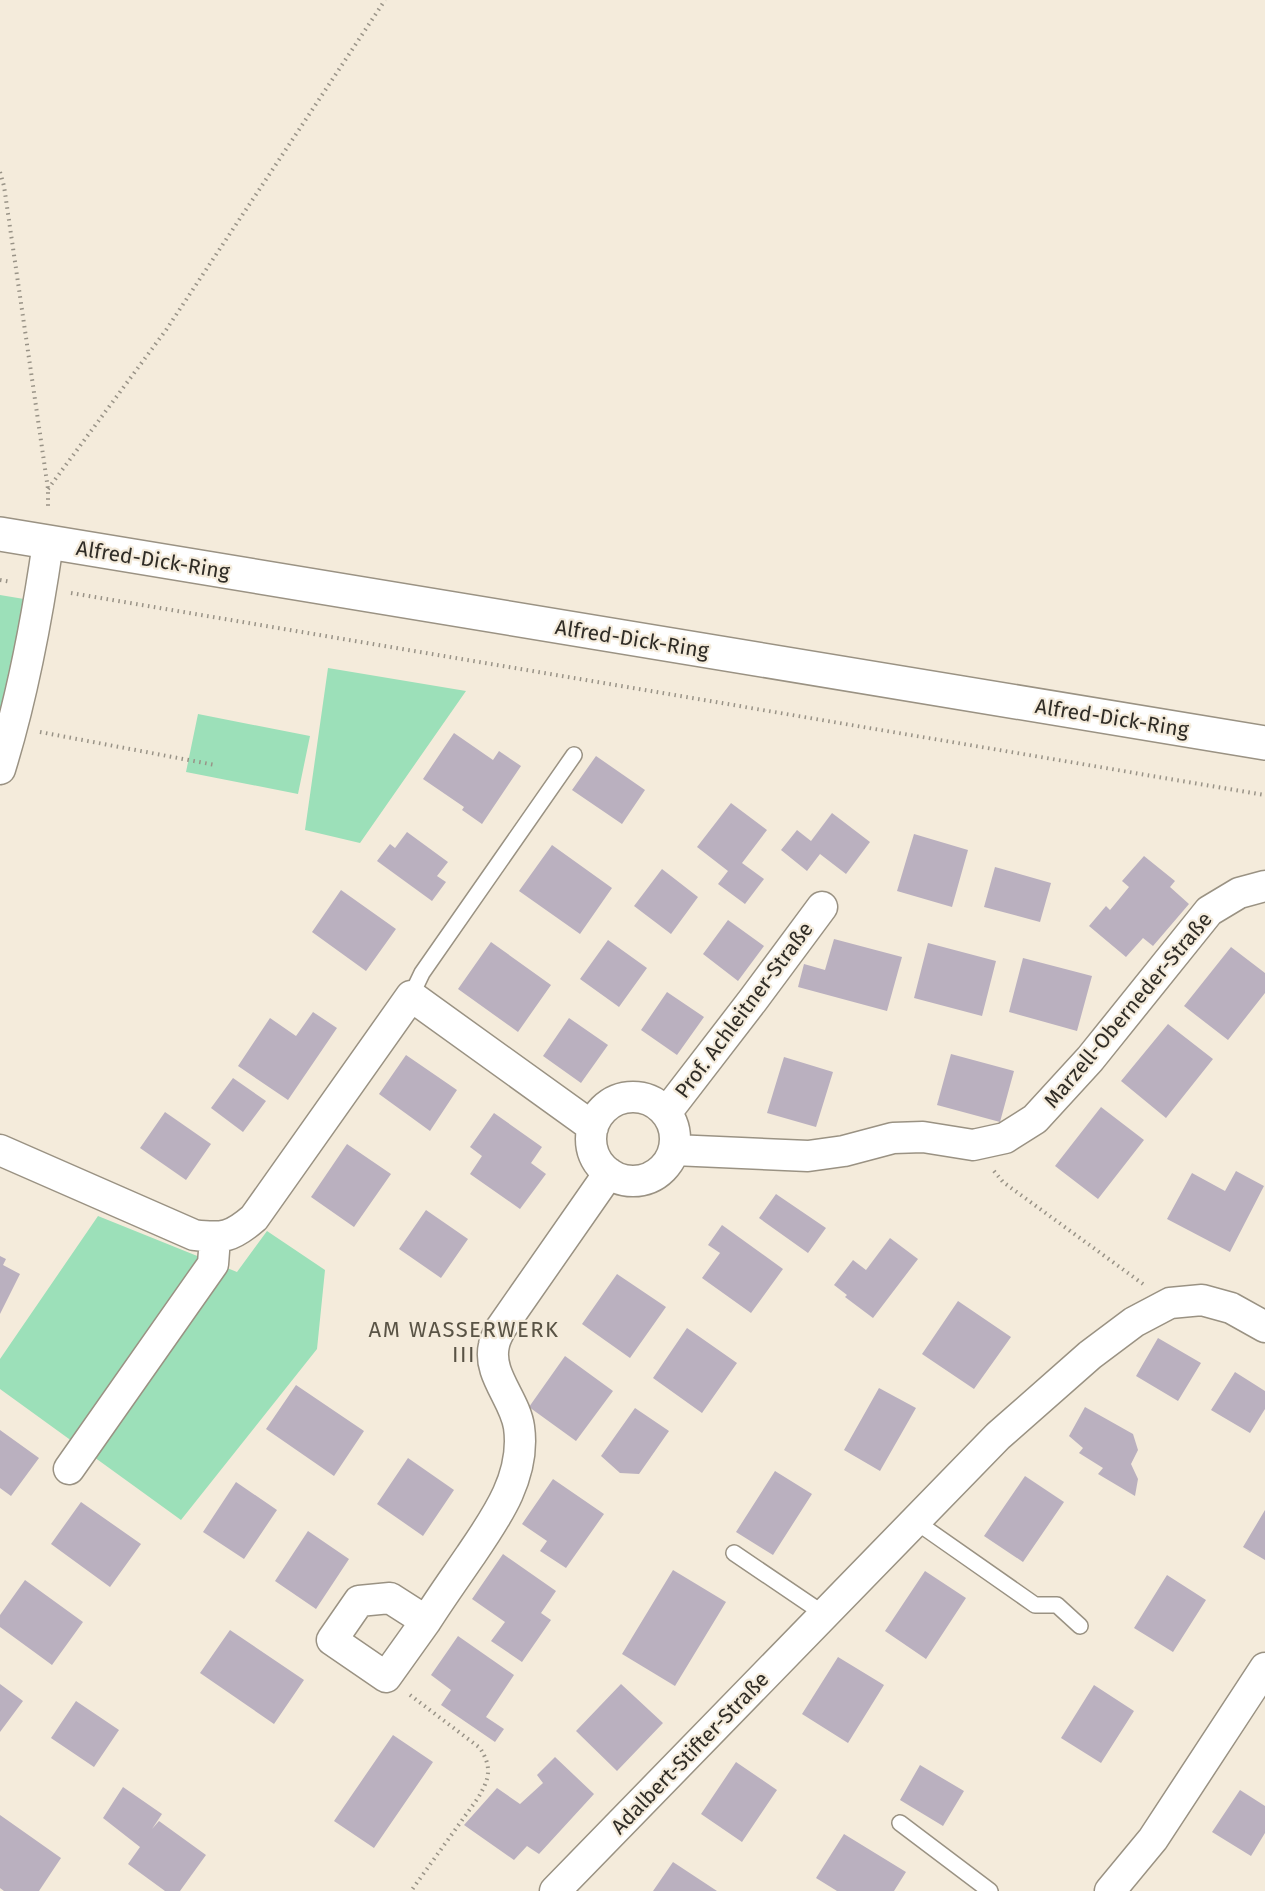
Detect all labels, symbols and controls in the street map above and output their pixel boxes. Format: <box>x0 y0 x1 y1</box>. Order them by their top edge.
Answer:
street label: Alfred-Dick-Ring <box>74 535 232 585</box>
street label: Alfred-Dick-Ring <box>553 614 711 664</box>
street label: Alfred-Dick-Ring <box>1033 693 1191 743</box>
street label: Marzell-Oberneder-Straße <box>1038 907 1218 1113</box>
street label: Prof. Achleitner-Straße <box>669 917 819 1103</box>
district label: AM WASSERWERK III <box>369 1316 559 1368</box>
street label: Adalbert-Stifter-Straße <box>606 1666 774 1840</box>

